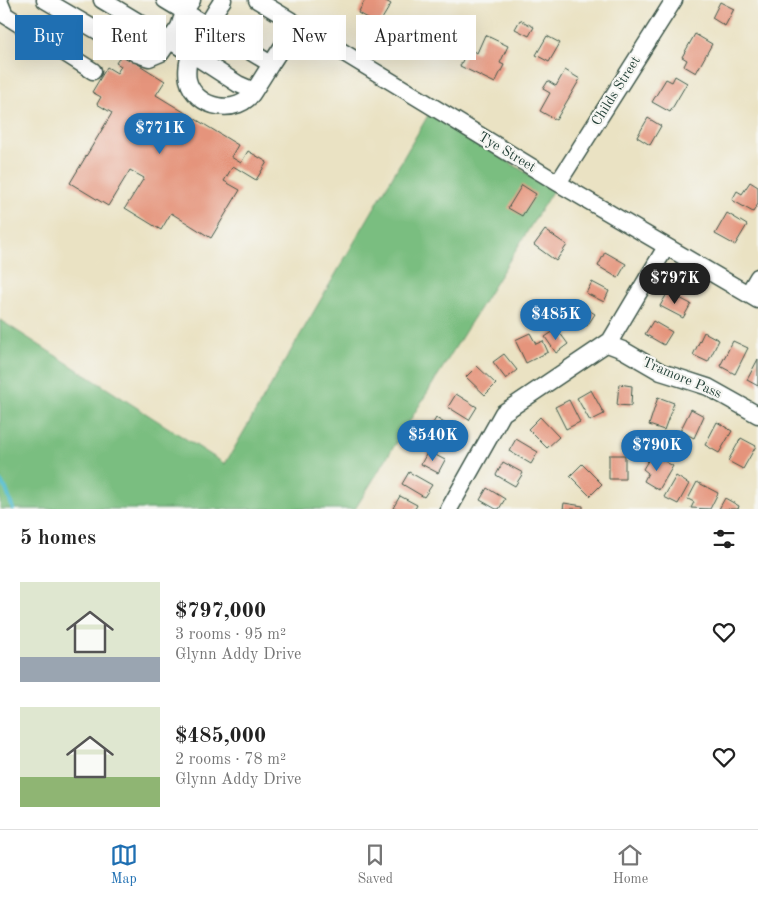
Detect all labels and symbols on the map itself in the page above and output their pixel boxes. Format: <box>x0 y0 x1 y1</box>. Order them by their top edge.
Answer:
street label: Childs Street <box>589 54 643 128</box>
pin: $771K <box>125 112 195 155</box>
street label: Tye Street <box>476 129 538 175</box>
pin: $797K <box>640 262 710 305</box>
pin: $485K <box>521 298 591 341</box>
street label: Tramore Pass <box>640 355 724 401</box>
pin: $540K <box>398 420 468 462</box>
pin: $790K <box>622 430 692 472</box>

